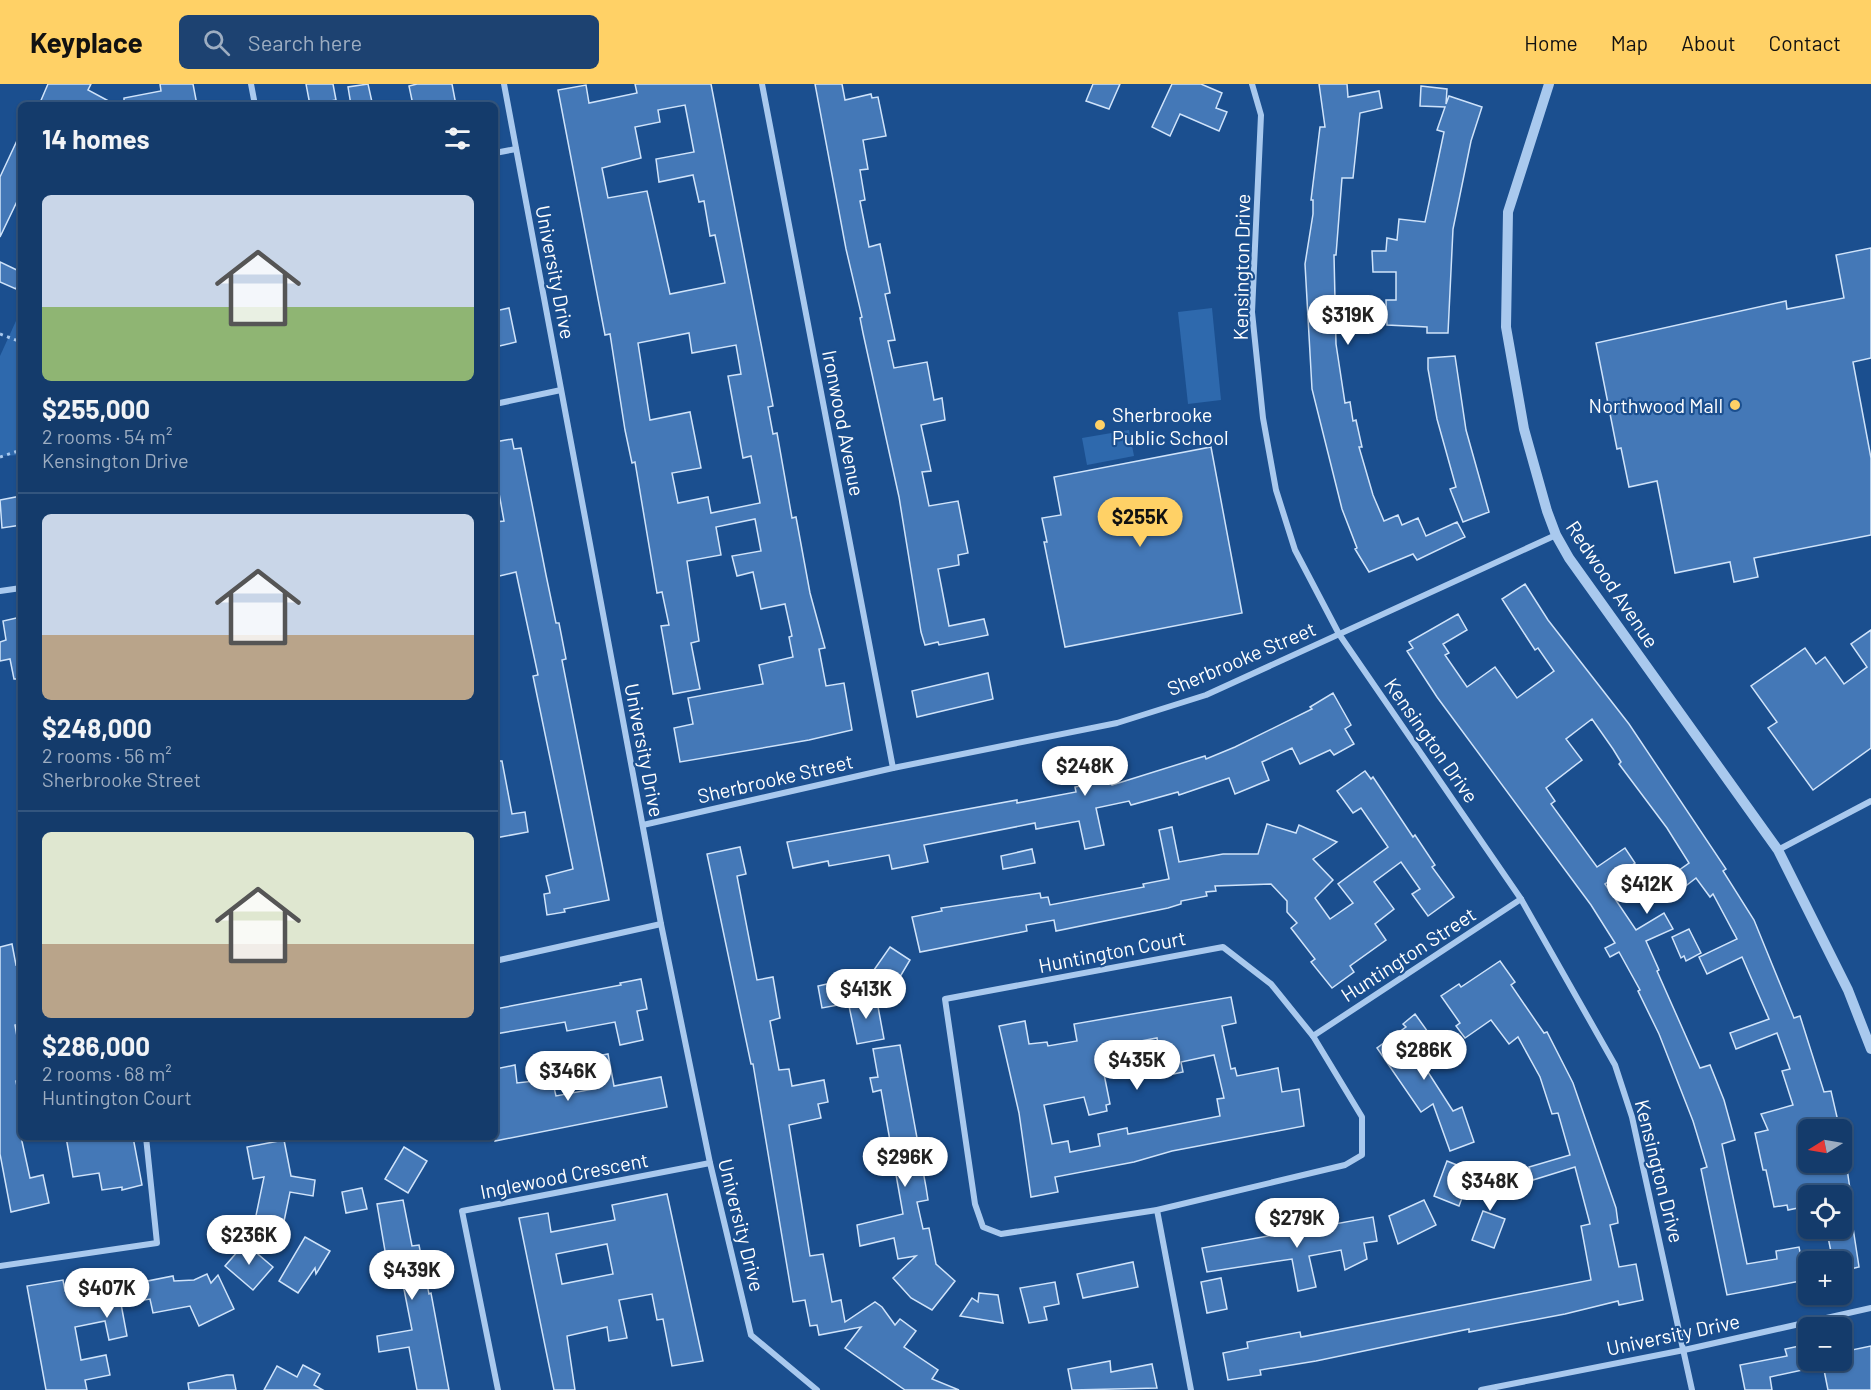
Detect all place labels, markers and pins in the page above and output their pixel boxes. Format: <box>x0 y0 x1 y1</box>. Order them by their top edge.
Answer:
pin: $319K <box>1306 295 1390 346</box>
place label: Northwood Mall <box>1589 393 1723 417</box>
marker: Northwood Mall <box>1728 398 1742 412</box>
place label: Sherbrooke Public School <box>1112 402 1229 449</box>
marker: Sherbrooke Public School <box>1093 418 1107 432</box>
pin: $255K <box>1098 497 1182 548</box>
pin: $248K <box>1043 746 1127 797</box>
pin: $412K <box>1605 864 1689 915</box>
pin: $413K <box>824 969 908 1020</box>
pin: $286K <box>1382 1030 1466 1081</box>
pin: $435K <box>1095 1040 1179 1091</box>
pin: $346K <box>526 1051 610 1102</box>
pin: $296K <box>863 1137 947 1188</box>
pin: $348K <box>1448 1161 1532 1212</box>
pin: $279K <box>1255 1198 1339 1249</box>
pin: $236K <box>207 1215 291 1266</box>
pin: $439K <box>370 1250 454 1301</box>
pin: $407K <box>65 1268 149 1319</box>

